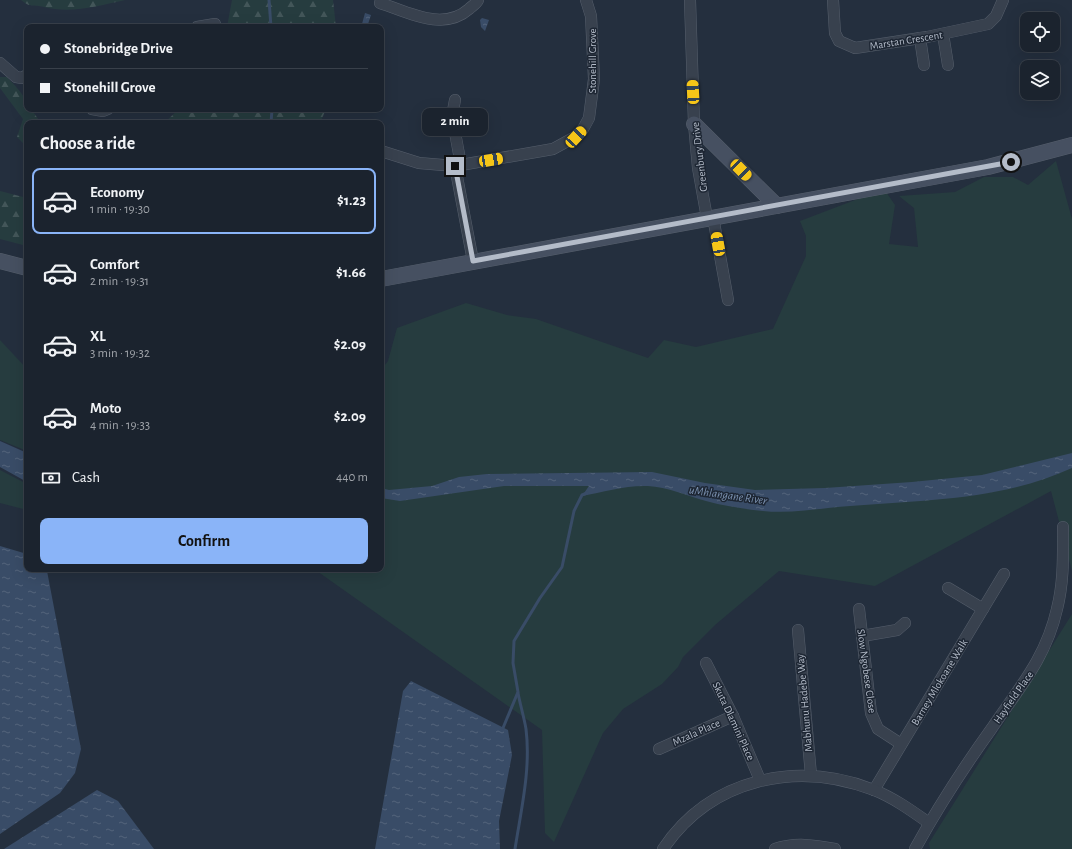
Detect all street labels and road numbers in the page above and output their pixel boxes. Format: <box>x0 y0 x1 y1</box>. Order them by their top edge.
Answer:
street label: Stonehill Grove <box>587 29 598 93</box>
street label: Marstan Crescent <box>869 29 944 52</box>
street label: Greenbury Drive <box>690 122 709 192</box>
street label: Slow Ngobese Close <box>855 628 878 714</box>
street label: Barney Mlokoane Walk <box>909 637 969 727</box>
street label: Mabhunu Hadebe Way <box>795 653 814 752</box>
street label: Hayfield Place <box>991 669 1035 725</box>
street label: Skuta Dlamini Place <box>711 680 757 762</box>
street label: Mzala Place <box>671 717 722 748</box>

